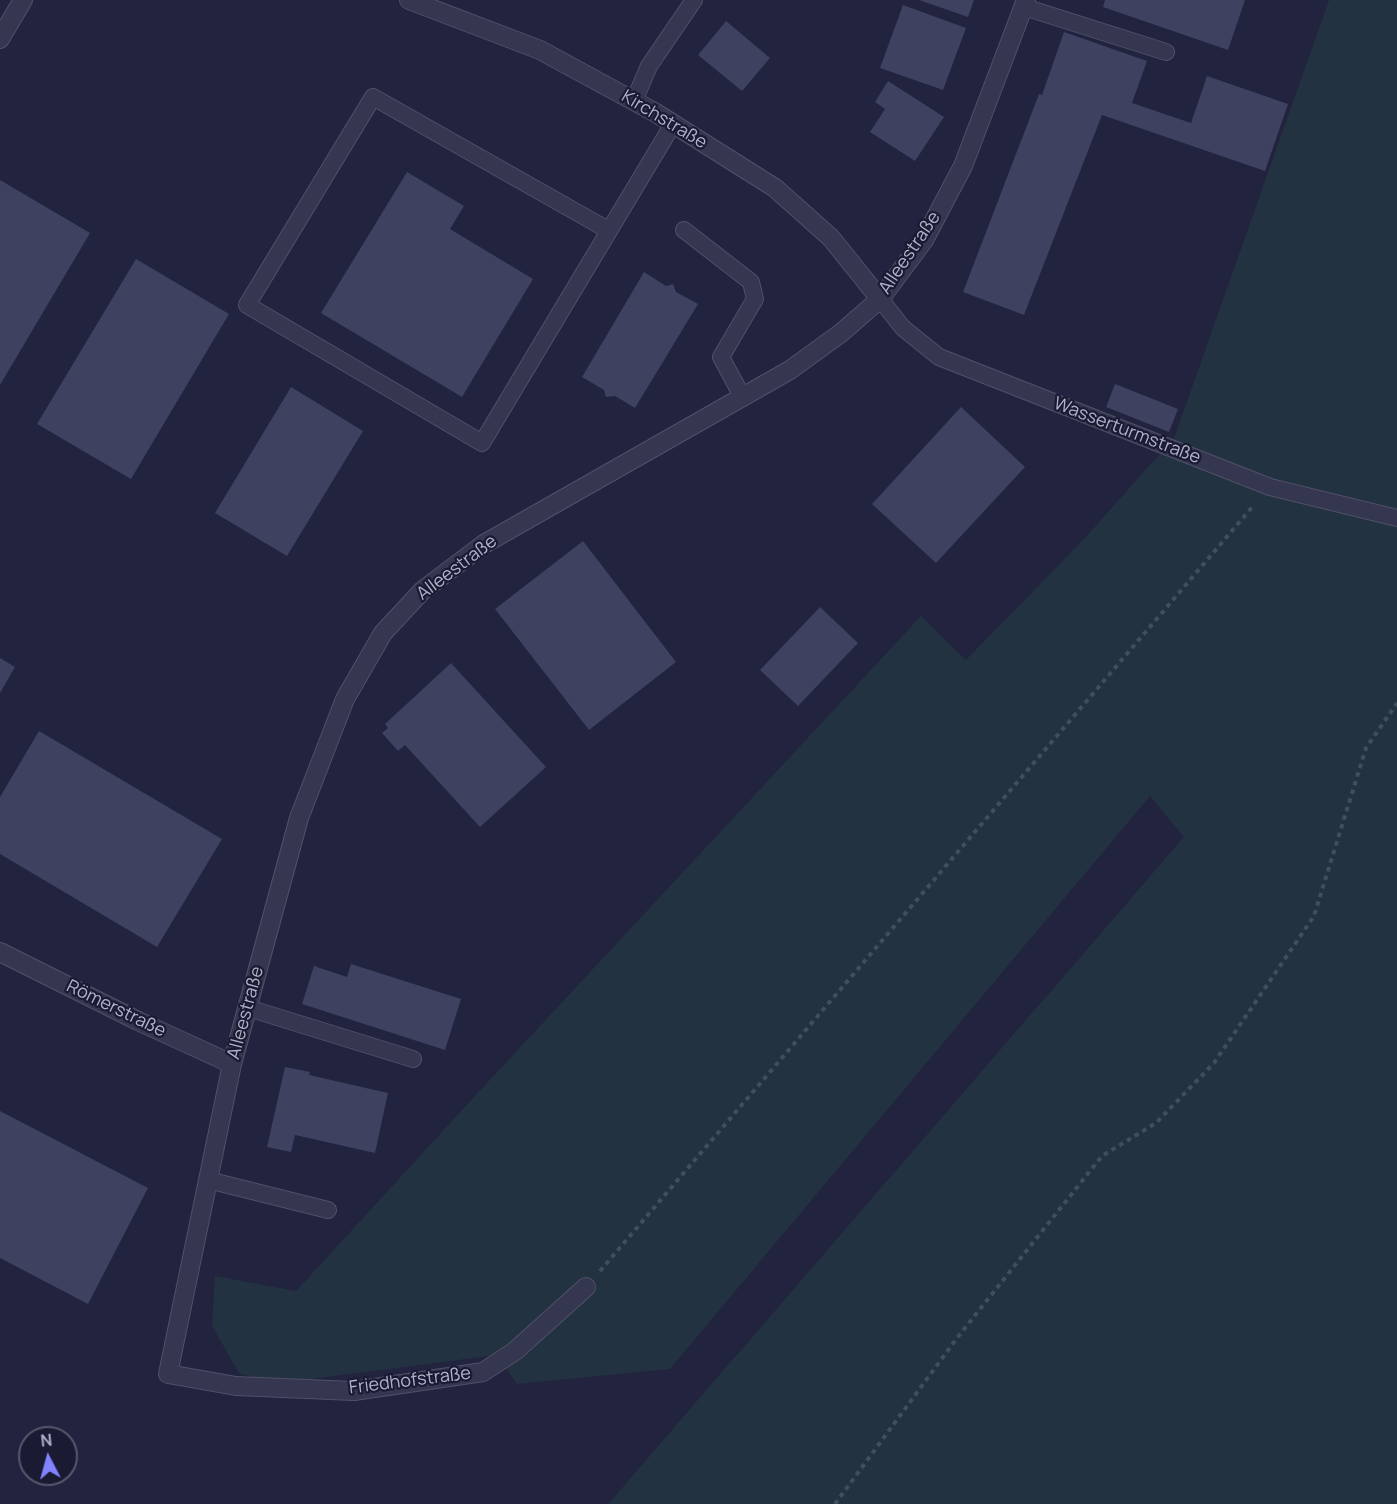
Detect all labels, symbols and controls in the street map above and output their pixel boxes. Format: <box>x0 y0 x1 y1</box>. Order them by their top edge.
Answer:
street label: Kirchstraße <box>617 86 711 154</box>
street label: Alleestraße <box>875 208 945 298</box>
street label: Wasserturmstraße <box>1050 393 1204 469</box>
street label: Alleestraße <box>413 531 501 605</box>
street label: Alleestraße <box>223 964 269 1062</box>
street label: Römerstraße <box>63 976 169 1042</box>
street label: Friedhofstraße <box>348 1363 472 1399</box>
north arrow <box>18 1426 78 1486</box>
text: N <box>39 1429 53 1452</box>

